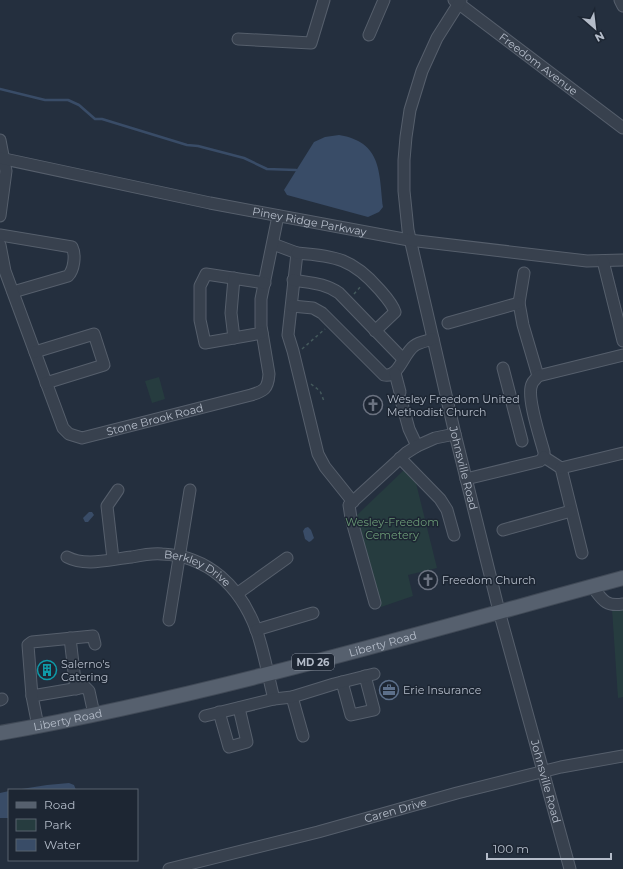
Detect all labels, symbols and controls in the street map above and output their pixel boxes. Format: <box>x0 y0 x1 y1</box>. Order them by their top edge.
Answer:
north arrow <box>575 8 615 48</box>
text: N <box>592 29 607 45</box>
street label: Freedom Avenue <box>496 30 581 98</box>
street label: Piney Ridge Parkway <box>251 204 368 239</box>
place label: Wesley Freedom United Methodist Church <box>387 392 520 419</box>
church icon: Wesley Freedom United Methodist Church <box>362 394 384 416</box>
street label: Stone Brook Road <box>105 400 205 439</box>
street label: Johnsville Road <box>446 424 481 511</box>
park label: Wesley-Freedom Cemetery <box>345 515 439 542</box>
street label: Berkley Drive <box>164 547 234 589</box>
church icon: Freedom Church <box>417 569 439 591</box>
place label: Freedom Church <box>442 573 536 587</box>
street label: Liberty Road <box>347 628 418 660</box>
road number: MD 26 <box>292 654 334 670</box>
place label: Salerno's Catering <box>61 657 111 684</box>
building icon: Salerno's Catering <box>36 659 58 681</box>
office icon: Erie Insurance <box>378 679 400 701</box>
place label: Erie Insurance <box>403 683 482 697</box>
street label: Liberty Road <box>32 706 103 734</box>
street label: Johnsville Road <box>527 737 564 825</box>
legend <box>8 789 138 861</box>
street label: Caren Drive <box>363 795 429 826</box>
text: Road <box>44 797 75 812</box>
text: Park <box>44 817 72 832</box>
scale bar <box>487 835 611 861</box>
text: Water <box>44 837 81 852</box>
text: 100 m <box>493 841 529 856</box>

